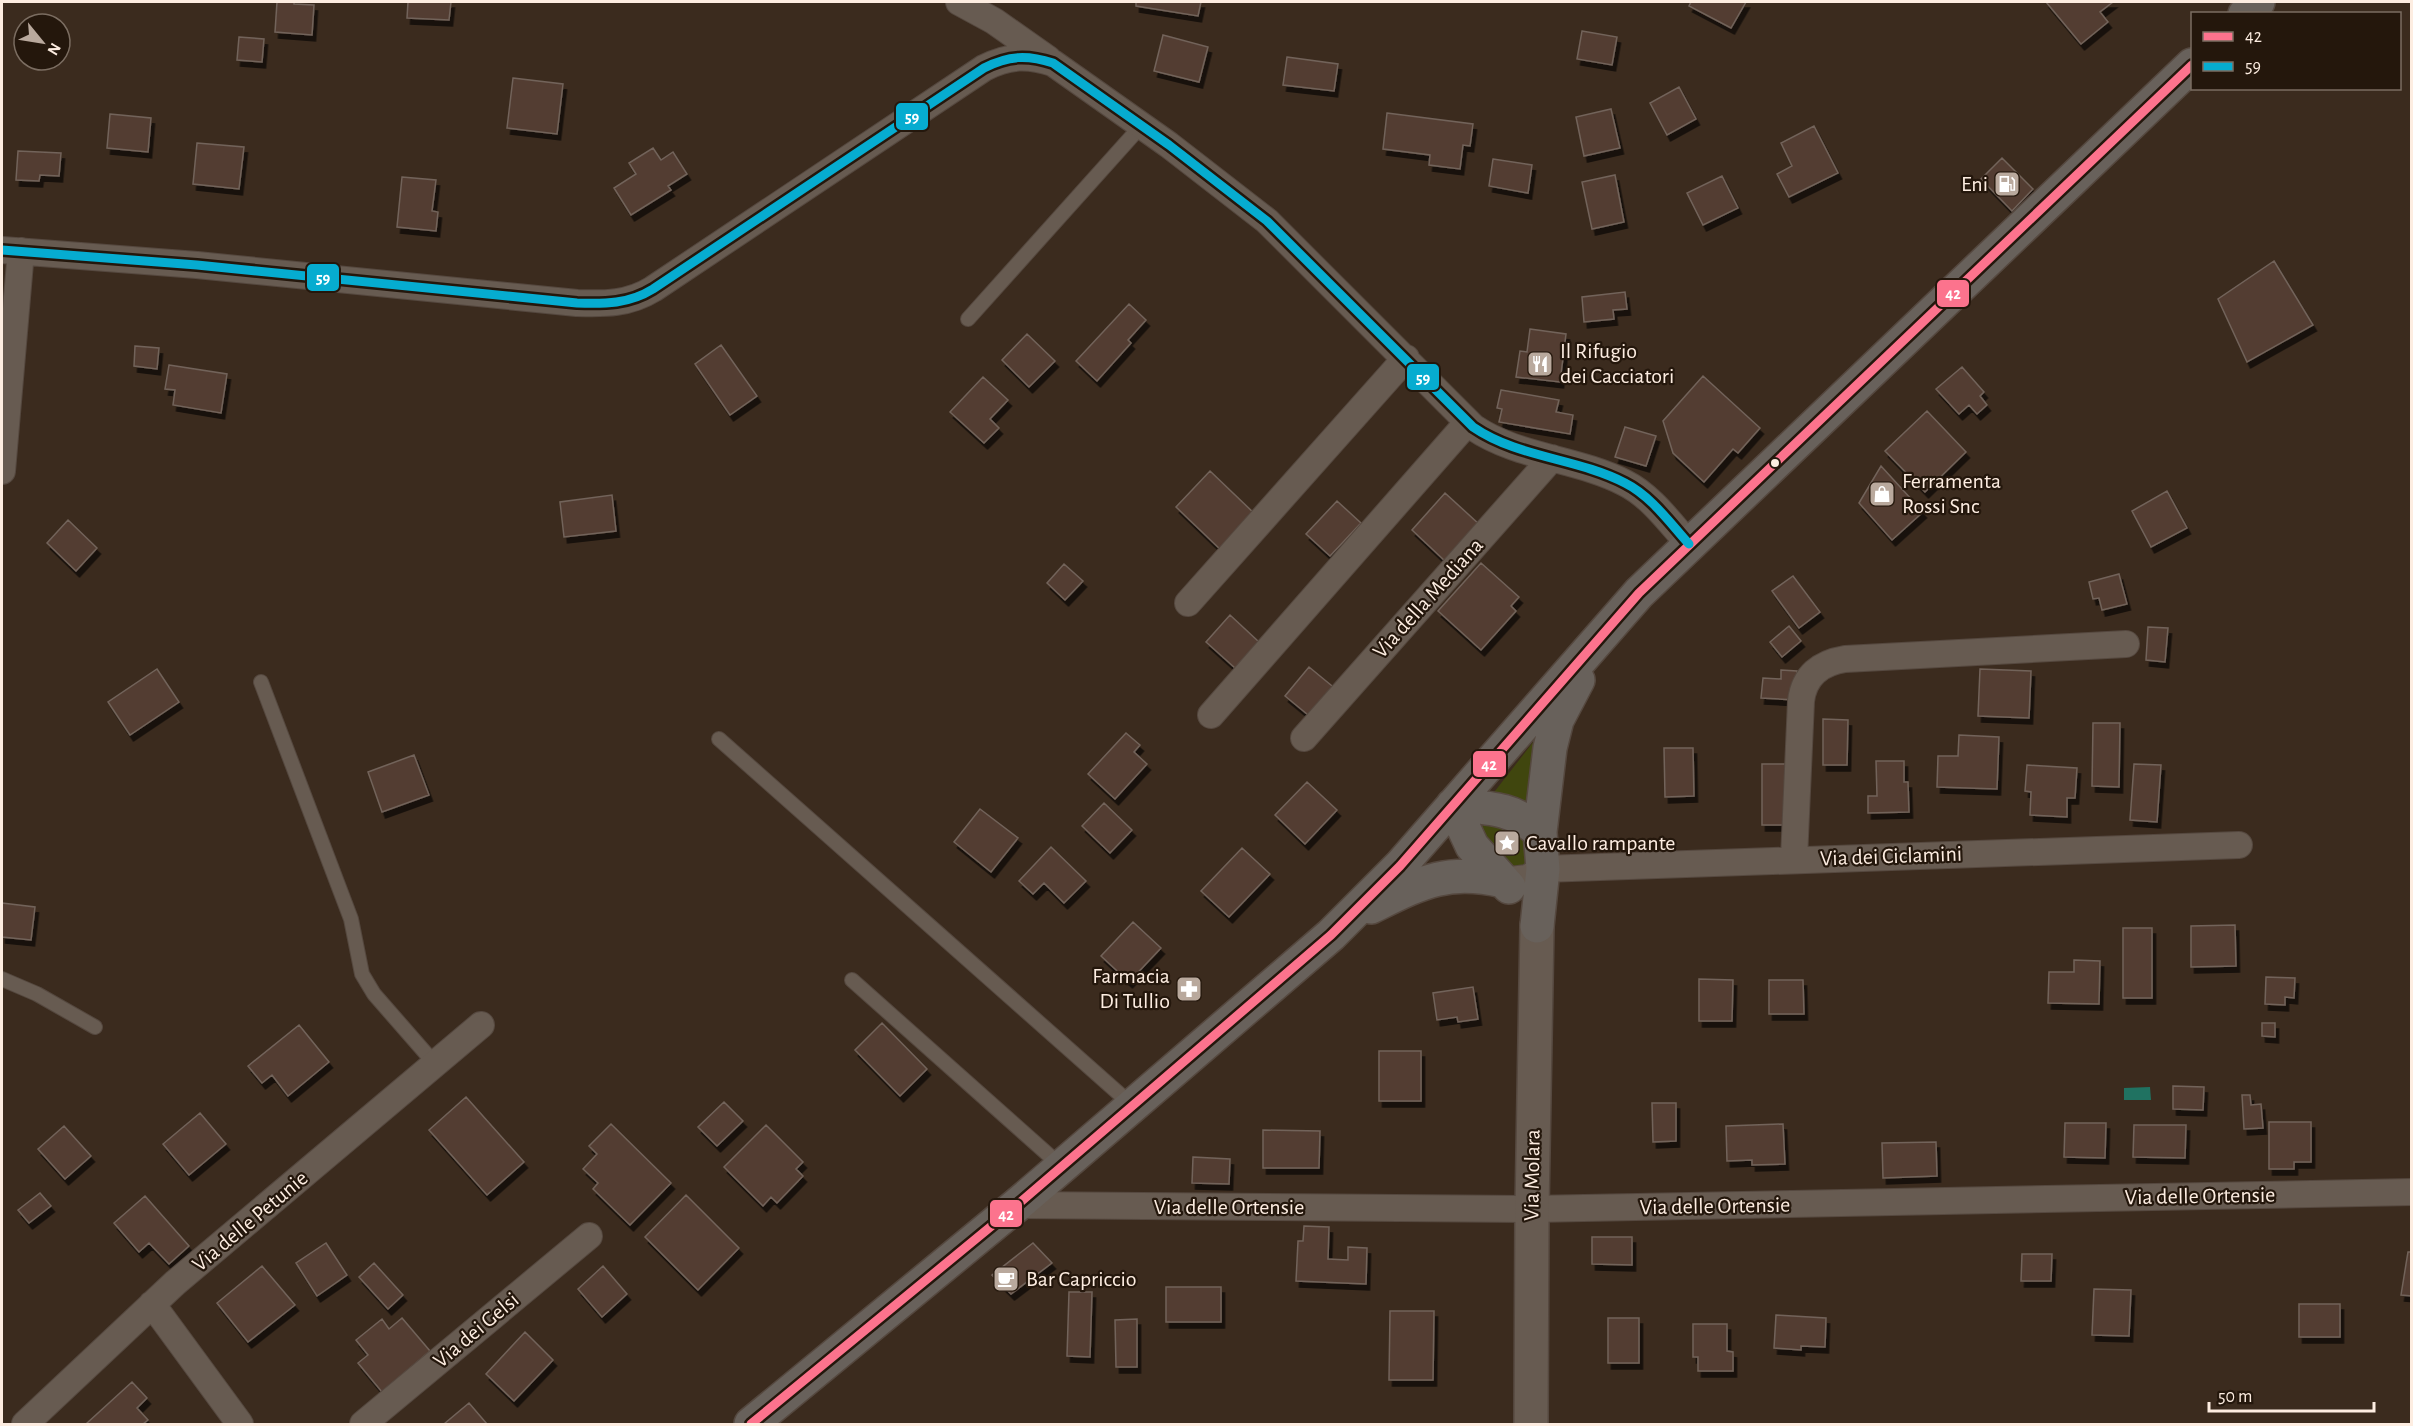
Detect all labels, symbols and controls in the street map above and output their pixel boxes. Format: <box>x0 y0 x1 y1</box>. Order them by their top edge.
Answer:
north arrow <box>12 12 72 72</box>
legend <box>2191 12 2401 90</box>
text: 42 <box>2245 28 2262 46</box>
text: N <box>44 40 64 58</box>
text: 59 <box>2245 58 2261 76</box>
line badge: 59 <box>895 102 929 131</box>
text: 59 <box>905 109 920 125</box>
fuel station icon: Eni <box>1992 169 2022 199</box>
place label: Eni <box>1961 173 1988 195</box>
line badge: 59 <box>306 263 340 292</box>
text: 59 <box>316 270 331 286</box>
line badge: 42 <box>1936 279 1970 308</box>
text: 42 <box>1945 286 1961 302</box>
place label: Il Rifugio dei Cacciatori <box>1560 340 1674 387</box>
restaurant icon: Il Rifugio dei Cacciatori <box>1525 349 1555 379</box>
line badge: 59 <box>1406 363 1440 391</box>
text: 59 <box>1416 370 1431 386</box>
unlabelled marker <box>1769 457 1781 469</box>
place label: Ferramenta Rossi Snc <box>1902 470 2001 517</box>
shop icon: Ferramenta Rossi Snc <box>1867 479 1897 509</box>
street label: Via della Mediana <box>1369 534 1487 662</box>
line badge: 42 <box>1472 750 1507 778</box>
text: 42 <box>1481 757 1497 773</box>
place icon: Cavallo rampante <box>1492 828 1522 858</box>
place label: Cavallo rampante <box>1526 832 1676 854</box>
street label: Via dei Ciclamini <box>1820 843 1962 869</box>
place label: Farmacia Di Tullio <box>1092 965 1170 1012</box>
pharmacy icon: Farmacia Di Tullio <box>1174 974 1204 1004</box>
street label: Via Molara <box>1520 1129 1544 1221</box>
street label: Via delle Petunie <box>188 1167 312 1275</box>
street label: Via delle Ortensie <box>2125 1184 2275 1208</box>
street label: Via delle Ortensie <box>1640 1194 1790 1218</box>
street label: Via delle Ortensie <box>1154 1196 1304 1218</box>
line badge: 42 <box>989 1199 1023 1228</box>
text: 42 <box>998 1207 1014 1223</box>
cafe icon: Bar Capriccio <box>991 1264 1021 1294</box>
place label: Bar Capriccio <box>1026 1268 1137 1290</box>
street label: Via dei Gelsi <box>429 1288 523 1372</box>
scale bar <box>2209 1375 2374 1413</box>
text: 50 m <box>2218 1388 2252 1406</box>

